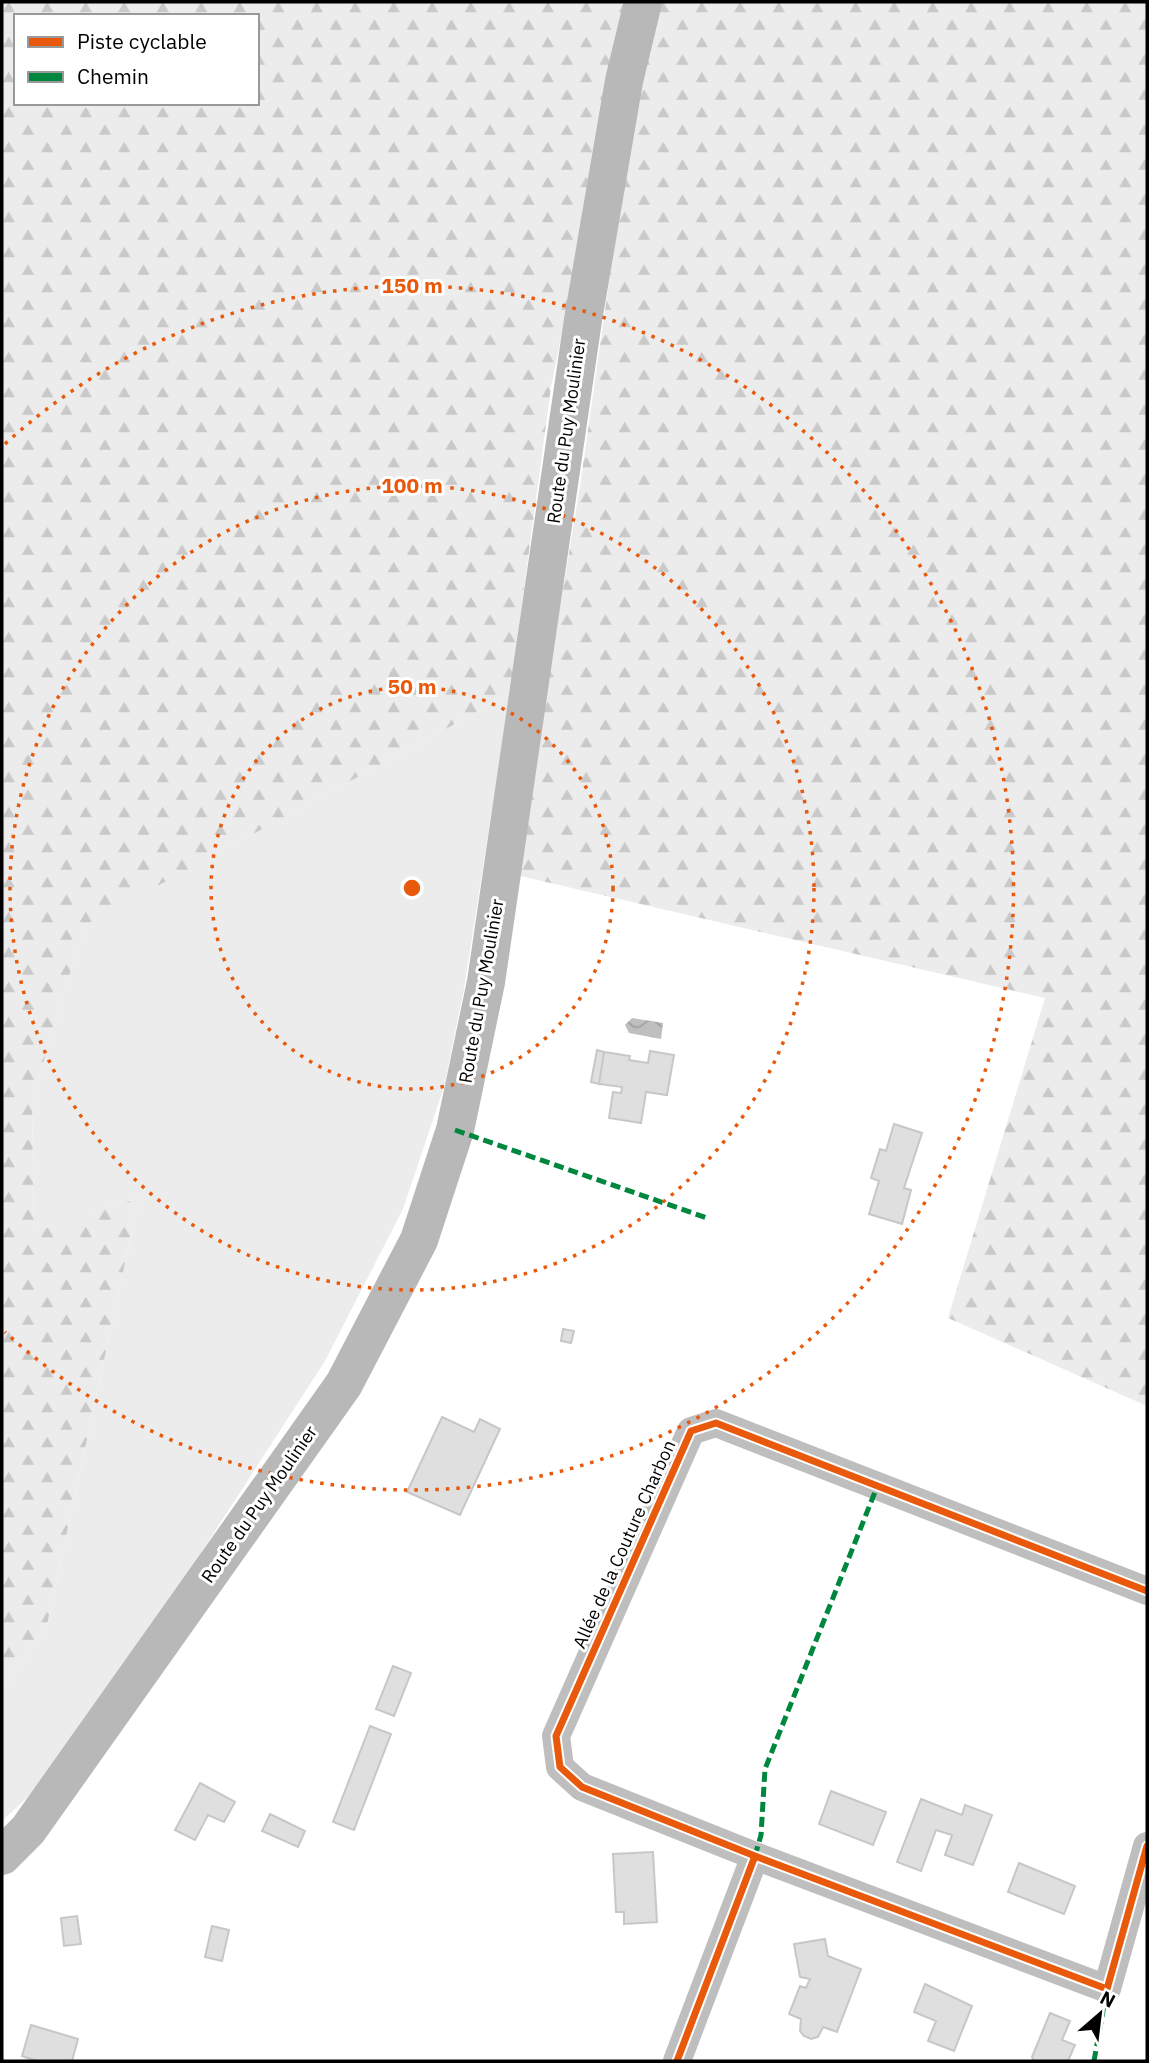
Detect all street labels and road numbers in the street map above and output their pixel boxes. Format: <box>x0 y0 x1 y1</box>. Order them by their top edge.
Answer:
street label: Route du Puy Moulinier <box>542 337 590 525</box>
street label: Route du Puy Moulinier <box>453 897 509 1085</box>
street label: Route du Puy Moulinier <box>196 1421 322 1587</box>
street label: Allée de la Couture Charbon <box>568 1436 680 1652</box>

